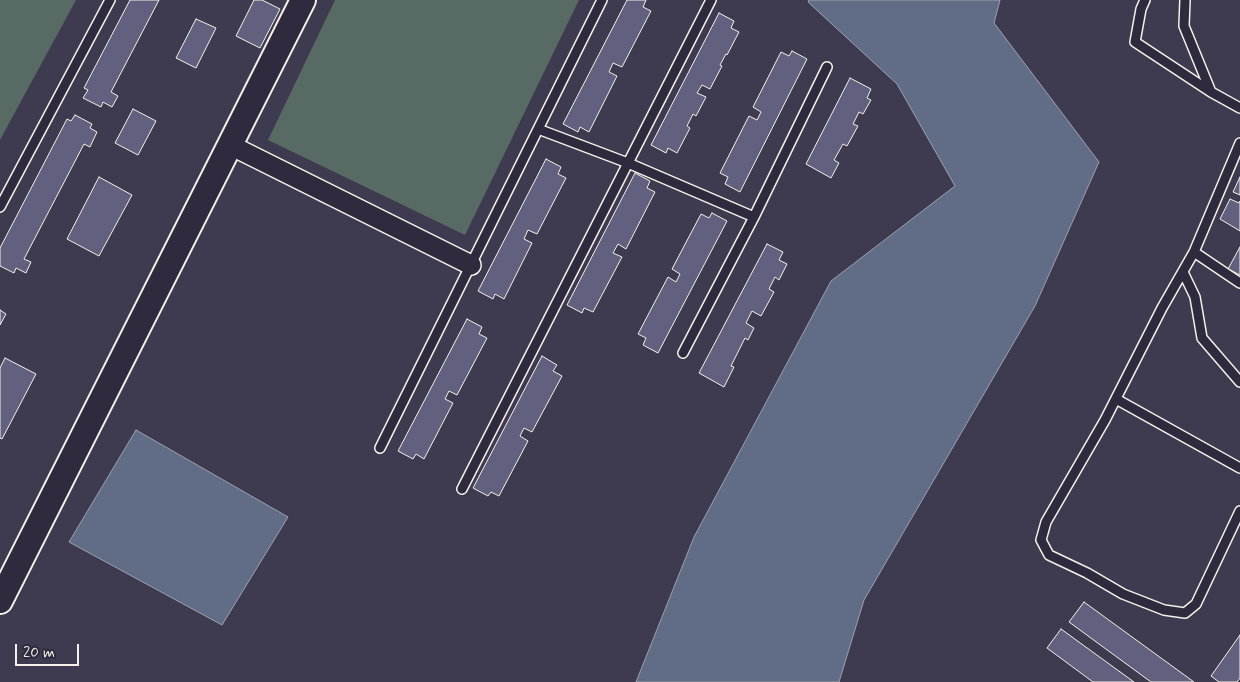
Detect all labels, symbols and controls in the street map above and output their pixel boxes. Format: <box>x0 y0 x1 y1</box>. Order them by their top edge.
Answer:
scale bar <box>18 634 81 666</box>
text: 20 m <box>23 643 55 663</box>

